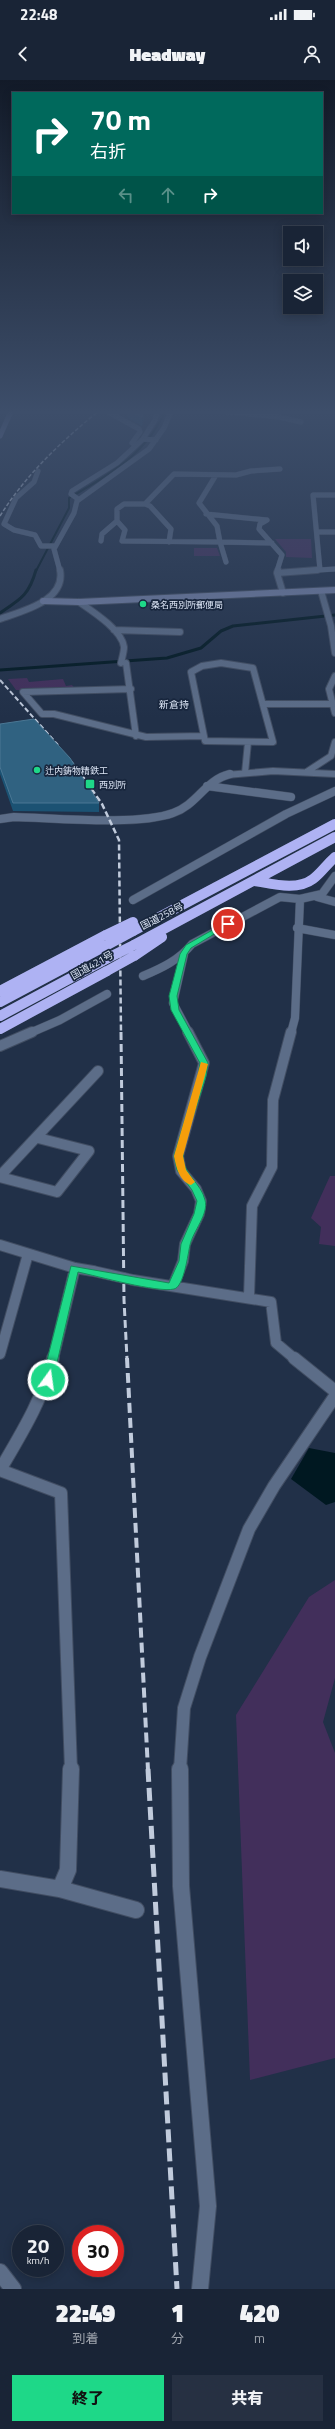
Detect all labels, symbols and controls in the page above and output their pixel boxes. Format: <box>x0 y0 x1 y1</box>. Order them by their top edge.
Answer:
text: 22:48 <box>20 3 57 26</box>
text: Headway <box>130 41 205 68</box>
icon: back <box>12 43 34 65</box>
icon: person <box>301 43 323 65</box>
text: 70 m <box>90 98 151 141</box>
icon: right <box>24 108 76 160</box>
text: 右折 <box>90 138 126 165</box>
icon: left <box>115 184 137 206</box>
icon: ahead <box>157 184 179 206</box>
icon: right <box>199 184 221 206</box>
map controls <box>283 226 323 314</box>
button: sound <box>283 226 323 266</box>
button: layers <box>283 274 323 314</box>
place label: 桑名西別所郵便局 <box>151 598 223 611</box>
marker: 桑名西別所郵便局 <box>138 599 148 609</box>
district label: 新倉持 <box>159 697 189 712</box>
place label: 辻内鋳物精鉄工 <box>45 764 108 777</box>
marker: 辻内鋳物精鉄工 <box>32 765 42 775</box>
marker: 西別所 <box>84 778 96 790</box>
place label: 西別所 <box>99 778 126 791</box>
street label: 国道258号 <box>138 899 186 933</box>
pin <box>211 907 245 941</box>
icon: arrive <box>217 913 239 935</box>
street label: 国道421号 <box>68 947 116 983</box>
position arrow <box>27 1359 69 1401</box>
speed limit sign: 30 <box>72 2225 124 2277</box>
text: 20 <box>27 2230 49 2261</box>
text: km/h <box>27 2253 49 2268</box>
text: 22:49 <box>56 2295 115 2331</box>
text: 1 <box>171 2295 184 2331</box>
text: 420 <box>240 2295 279 2331</box>
text: 到着 <box>72 2328 98 2348</box>
text: 分 <box>171 2328 184 2348</box>
text: m <box>254 2328 265 2348</box>
button: 終了 <box>12 2375 164 2421</box>
button: 共有 <box>172 2375 323 2421</box>

